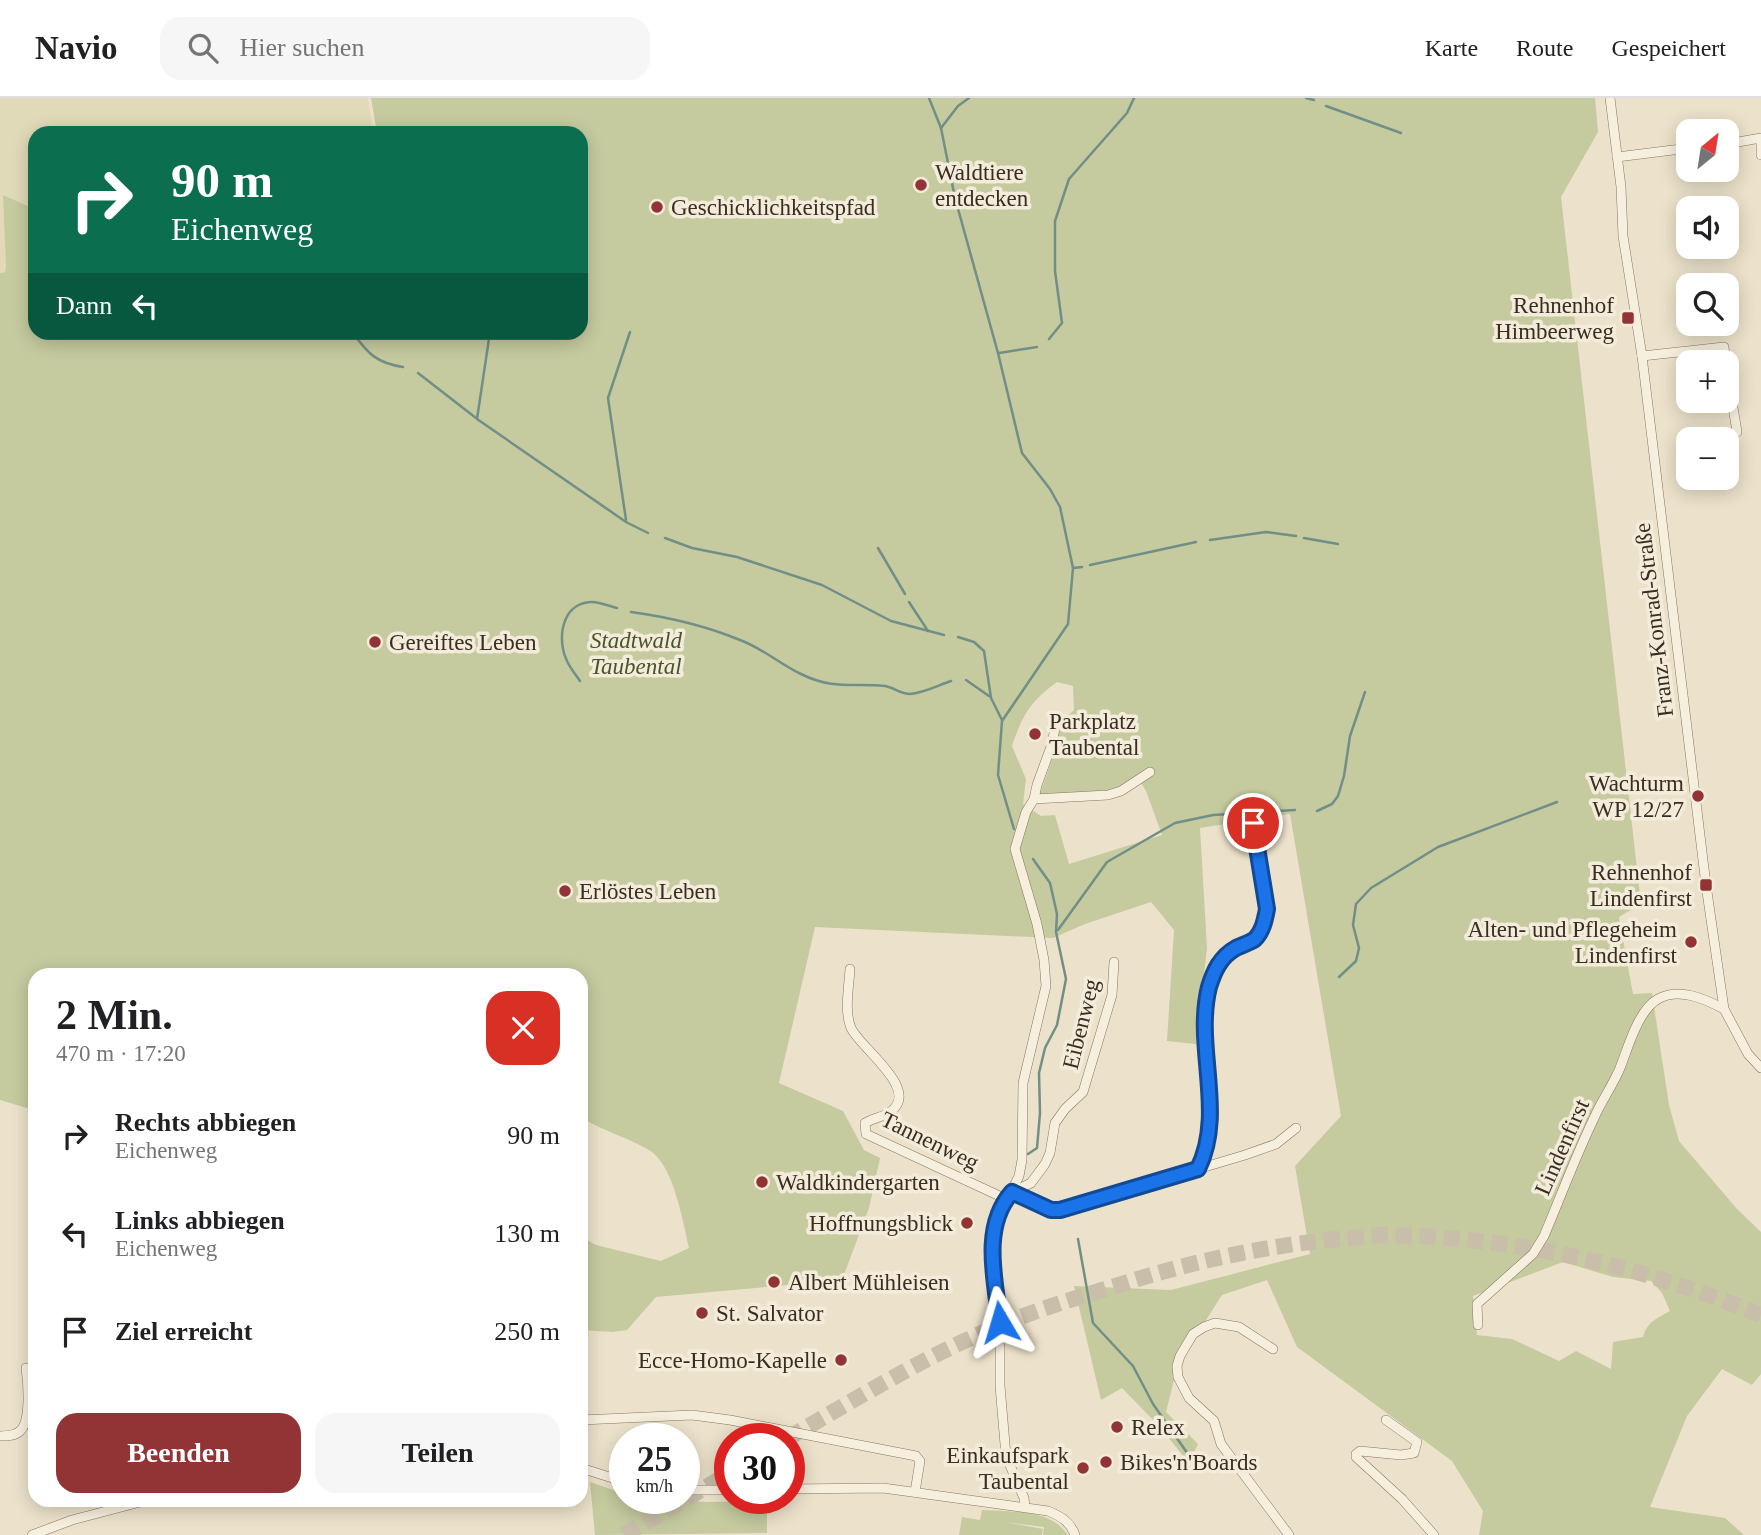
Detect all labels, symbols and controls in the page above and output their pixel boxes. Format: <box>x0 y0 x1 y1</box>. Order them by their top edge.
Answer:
search box <box>160 17 650 80</box>
icon: search <box>184 29 222 67</box>
text: Navio <box>35 30 118 66</box>
text: Hier suchen <box>240 33 364 62</box>
text: Karte <box>1425 35 1478 61</box>
text: Route <box>1516 35 1573 61</box>
text: Gespeichert <box>1611 35 1726 61</box>
north arrow <box>1676 119 1740 182</box>
map controls <box>1676 119 1739 490</box>
text: 90 m <box>171 153 273 208</box>
icon: right <box>56 154 147 245</box>
place label: Waldtiere entdecken <box>935 160 1029 211</box>
marker: Waldtiere entdecken <box>913 177 929 193</box>
place label: Geschicklichkeitspfad <box>671 195 876 220</box>
button: sound <box>1676 196 1739 259</box>
marker: Geschicklichkeitspfad <box>649 199 665 215</box>
text: Eichenweg <box>171 211 313 247</box>
button: search <box>1676 273 1739 336</box>
icon: left <box>126 287 164 325</box>
text: Dann <box>56 291 112 320</box>
place label: Rehnenhof Himbeerweg <box>1495 293 1614 344</box>
marker: Rehnenhof Himbeerweg <box>1620 310 1636 326</box>
button: + <box>1676 350 1739 413</box>
button: − <box>1676 427 1739 490</box>
street label: Franz-Konrad-Straße <box>1630 521 1678 719</box>
park label: Stadtwald Taubental <box>590 628 683 679</box>
place label: Gereiftes Leben <box>389 630 537 655</box>
marker: Gereiftes Leben <box>367 634 383 650</box>
place label: Parkplatz Taubental <box>1049 709 1139 760</box>
marker: Parkplatz Taubental <box>1027 726 1043 742</box>
place label: Wachturm WP 12/27 <box>1589 771 1684 822</box>
marker: Wachturm WP 12/27 <box>1690 788 1706 804</box>
pin <box>1223 793 1283 853</box>
icon: arrive <box>1234 804 1272 842</box>
place label: Rehnenhof Lindenfirst <box>1590 860 1693 911</box>
marker: Rehnenhof Lindenfirst <box>1698 877 1714 893</box>
place label: Erlöstes Leben <box>579 879 717 904</box>
marker: Erlöstes Leben <box>557 883 573 899</box>
place label: Alten- und Pflegeheim Lindenfirst <box>1467 917 1678 968</box>
marker: Alten- und Pflegeheim Lindenfirst <box>1683 934 1699 950</box>
street label: Eibenweg <box>1058 976 1104 1072</box>
button: close <box>486 991 560 1065</box>
text: 2 Min. <box>56 992 173 1038</box>
text: 470 m · 17:20 <box>56 1041 186 1066</box>
street label: Lindenfirst <box>1530 1095 1594 1199</box>
street label: Tannenweg <box>877 1107 983 1176</box>
text: Rechts abbiegen <box>115 1108 296 1137</box>
icon: right <box>56 1117 94 1155</box>
text: 90 m <box>507 1121 560 1150</box>
text: Eichenweg <box>115 1138 217 1163</box>
place label: Waldkindergarten <box>776 1170 940 1195</box>
marker: Waldkindergarten <box>754 1174 770 1190</box>
text: Links abbiegen <box>115 1206 285 1235</box>
place label: Hoffnungsblick <box>809 1211 953 1236</box>
icon: left <box>56 1215 94 1253</box>
marker: Hoffnungsblick <box>959 1215 975 1231</box>
text: 130 m <box>494 1219 560 1248</box>
text: Eichenweg <box>115 1236 217 1261</box>
place label: Albert Mühleisen <box>788 1270 950 1295</box>
marker: Albert Mühleisen <box>766 1274 782 1290</box>
position arrow <box>963 1285 1037 1359</box>
place label: St. Salvator <box>716 1301 824 1326</box>
marker: St. Salvator <box>694 1305 710 1321</box>
icon: arrive <box>56 1313 94 1351</box>
text: Ziel erreicht <box>115 1317 252 1346</box>
text: 250 m <box>494 1317 560 1346</box>
place label: Ecce-Homo-Kapelle <box>638 1348 827 1373</box>
marker: Ecce-Homo-Kapelle <box>833 1352 849 1368</box>
button: Beenden <box>56 1413 301 1493</box>
button: Teilen <box>315 1413 560 1493</box>
place label: Relex <box>1131 1415 1185 1440</box>
marker: Relex <box>1109 1419 1125 1435</box>
speed limit sign: 30 <box>714 1423 805 1514</box>
text: 25 <box>637 1440 672 1479</box>
place label: Einkaufspark Taubental <box>946 1443 1069 1494</box>
place label: Bikes'n'Boards <box>1120 1450 1257 1475</box>
marker: Bikes'n'Boards <box>1098 1454 1114 1470</box>
marker: Einkaufspark Taubental <box>1075 1460 1091 1476</box>
text: km/h <box>636 1476 673 1496</box>

